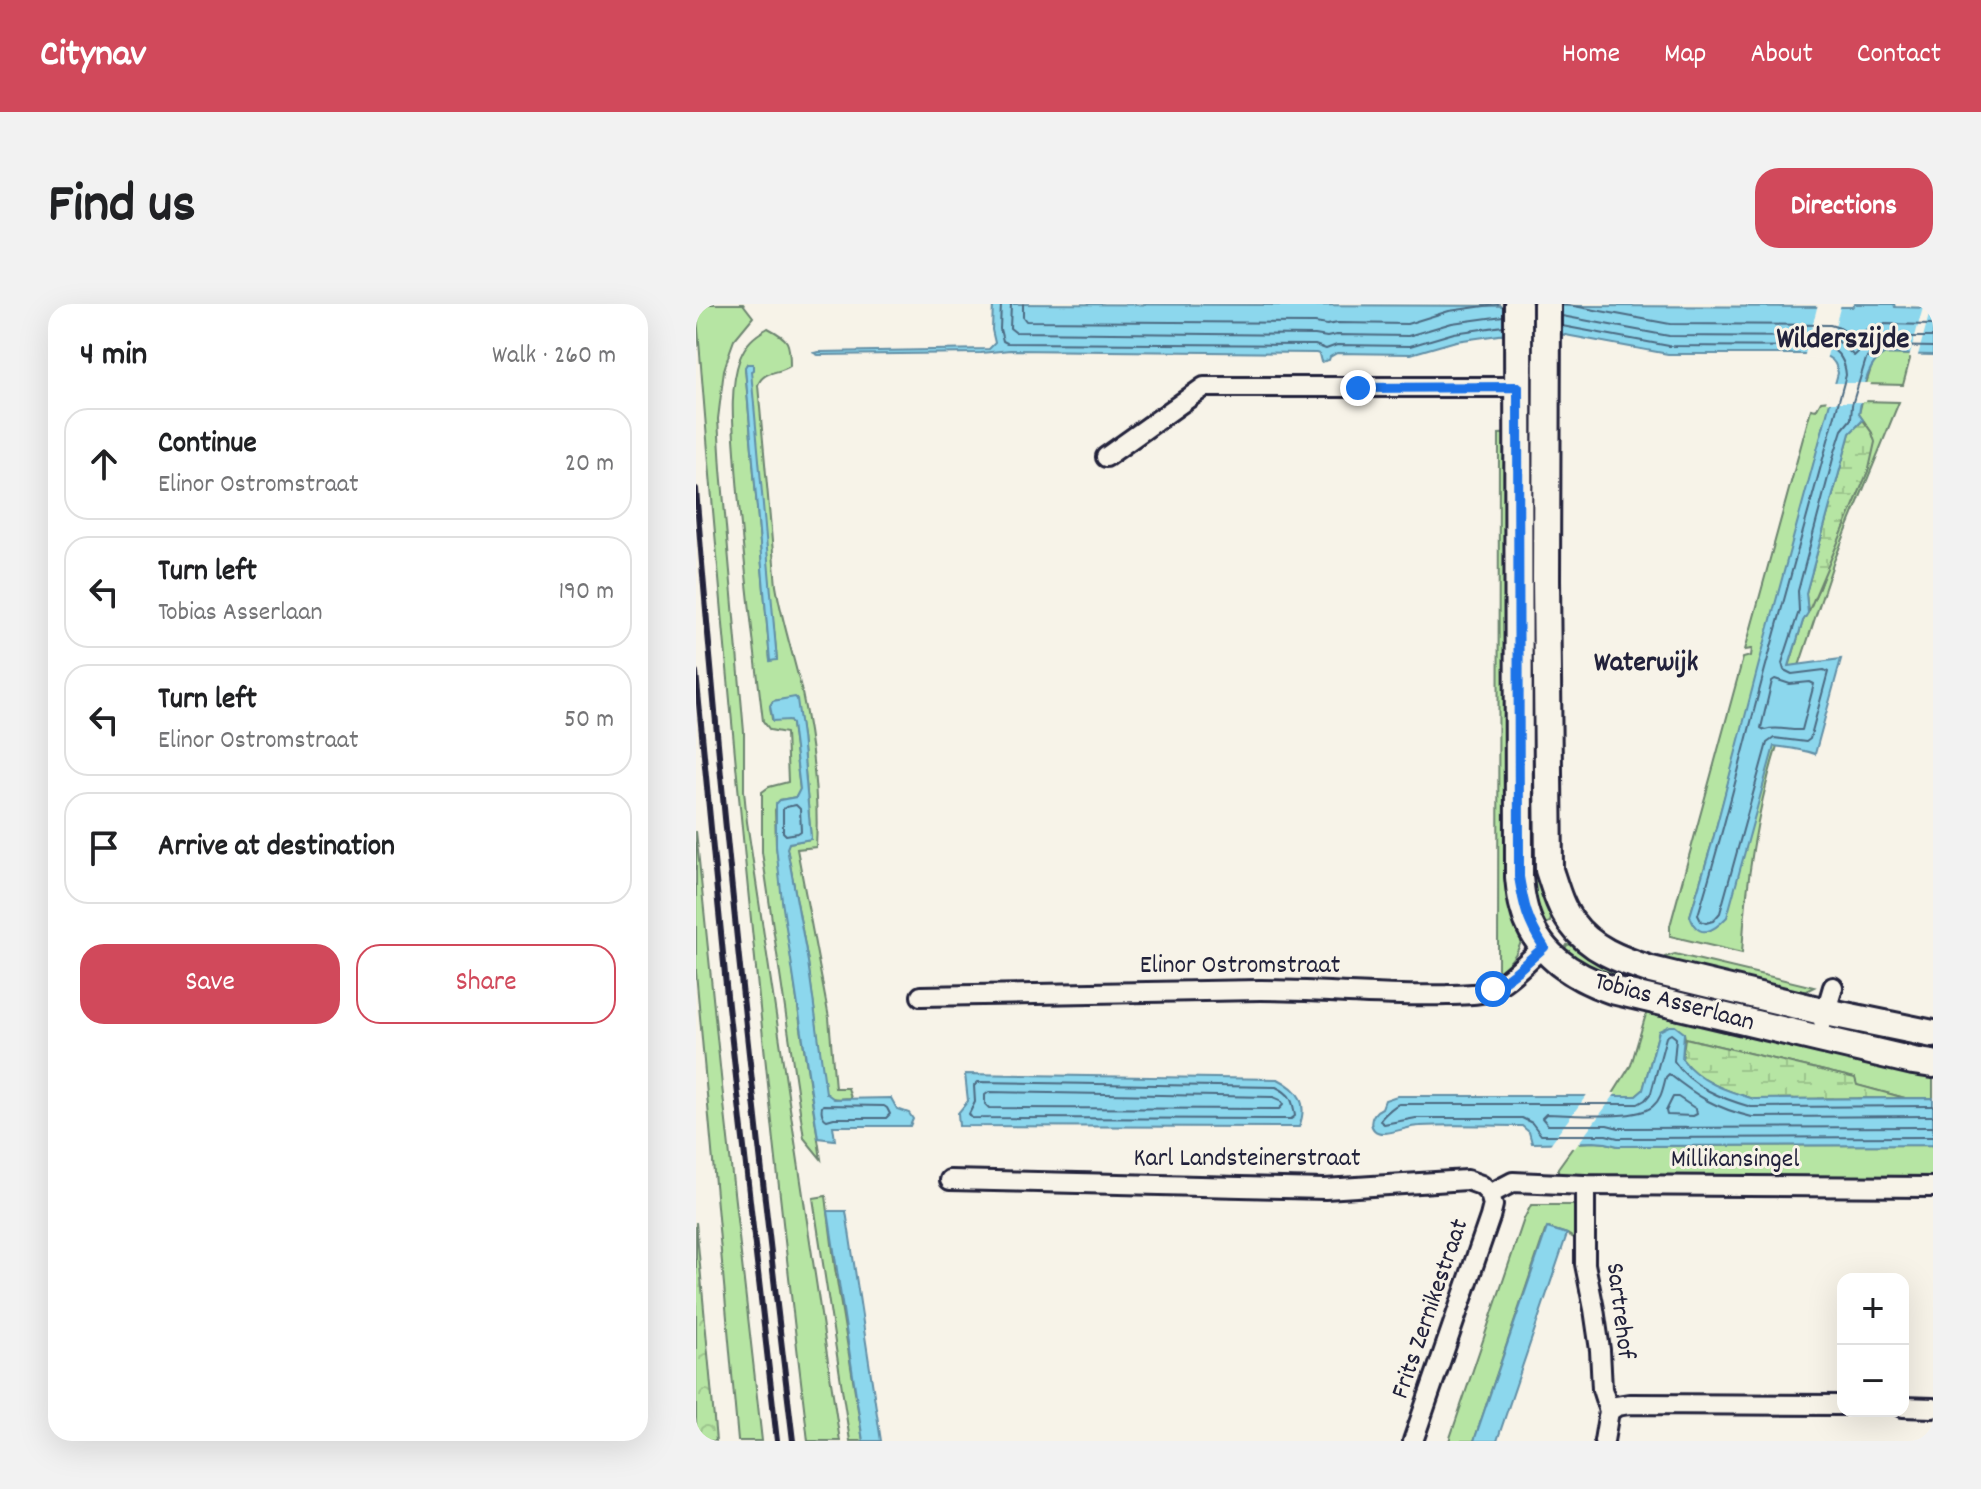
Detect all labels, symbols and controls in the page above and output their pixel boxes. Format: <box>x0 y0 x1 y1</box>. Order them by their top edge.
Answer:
text: Citynav <box>40 29 146 84</box>
text: Home <box>1562 36 1620 76</box>
text: Map <box>1664 36 1706 76</box>
text: About <box>1750 36 1813 76</box>
text: Contact <box>1857 36 1941 76</box>
text: Find us <box>48 168 196 248</box>
button: Directions <box>1755 168 1933 248</box>
district label: Wilderszijde <box>1777 320 1909 363</box>
text: 4 min <box>80 332 147 381</box>
text: Walk · 260 m <box>492 338 616 375</box>
route end <box>1340 370 1376 406</box>
text: Continue <box>158 424 257 467</box>
icon: ahead <box>82 442 126 486</box>
text: 20 m <box>565 446 614 483</box>
text: Elinor Ostromstraat <box>158 467 359 504</box>
text: Turn left <box>158 552 257 595</box>
icon: left <box>82 570 126 614</box>
text: 190 m <box>558 574 614 611</box>
text: Tobias Asserlaan <box>158 595 323 632</box>
district label: Waterwijk <box>1594 645 1698 685</box>
text: Turn left <box>158 680 257 723</box>
icon: left <box>82 698 126 742</box>
text: 50 m <box>564 702 614 739</box>
text: Elinor Ostromstraat <box>158 723 359 760</box>
icon: arrive <box>82 826 126 870</box>
text: Arrive at destination <box>158 827 395 870</box>
button: Save <box>80 944 340 1024</box>
button: Share <box>356 944 616 1024</box>
street label: Elinor Ostromstraat <box>1140 948 1341 985</box>
street label: Tobias Asserlaan <box>1590 964 1758 1042</box>
route start <box>1475 971 1511 1007</box>
street label: Karl Landsteinerstraat <box>1133 1141 1361 1178</box>
street label: Millikansingel <box>1671 1142 1799 1179</box>
street label: Frits Zernikestraat <box>1383 1214 1479 1404</box>
street label: Sartrehof <box>1595 1261 1643 1362</box>
map controls <box>1837 1273 1909 1417</box>
button: + <box>1837 1273 1909 1345</box>
button: − <box>1837 1345 1909 1417</box>

